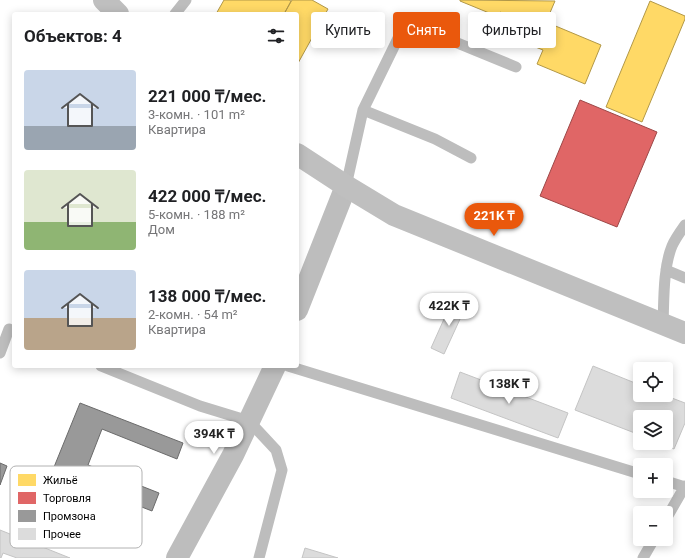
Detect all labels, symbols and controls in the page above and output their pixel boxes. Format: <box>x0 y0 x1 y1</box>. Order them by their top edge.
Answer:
chip: Купить <box>311 12 385 48</box>
chip: Снять <box>393 12 460 48</box>
chip: Фильтры <box>468 12 556 48</box>
icon: filters <box>265 25 287 47</box>
text: Объектов: 4 <box>24 26 122 46</box>
icon: home <box>56 86 104 134</box>
text: 221 000 ₸/мес. <box>148 86 266 106</box>
text: 3-комн. · 101 m² <box>148 107 245 122</box>
text: Квартира <box>148 122 206 137</box>
icon: home <box>56 186 104 234</box>
text: 422 000 ₸/мес. <box>148 186 266 206</box>
pin: 221K ₸ <box>461 203 527 237</box>
text: 5-комн. · 188 m² <box>148 207 245 222</box>
text: 221K ₸ <box>474 208 514 223</box>
text: Дом <box>148 222 175 237</box>
icon: home <box>56 286 104 334</box>
text: 138 000 ₸/мес. <box>148 286 266 306</box>
pin: 422K ₸ <box>416 293 482 327</box>
text: 422K ₸ <box>429 298 469 313</box>
text: 2-комн. · 54 m² <box>148 307 238 322</box>
text: Квартира <box>148 322 206 337</box>
map controls <box>633 362 673 546</box>
button: locate <box>633 362 673 402</box>
pin: 138K ₸ <box>476 371 542 405</box>
text: 138K ₸ <box>489 376 529 391</box>
button: layers <box>633 410 673 450</box>
pin: 394K ₸ <box>181 421 247 455</box>
text: 394K ₸ <box>194 426 234 441</box>
button: + <box>633 458 673 498</box>
legend <box>10 466 142 548</box>
text: Жильё <box>43 474 78 487</box>
text: Торговля <box>43 492 91 505</box>
button: − <box>633 506 673 546</box>
text: Промзона <box>43 510 96 523</box>
text: Прочее <box>43 528 81 541</box>

